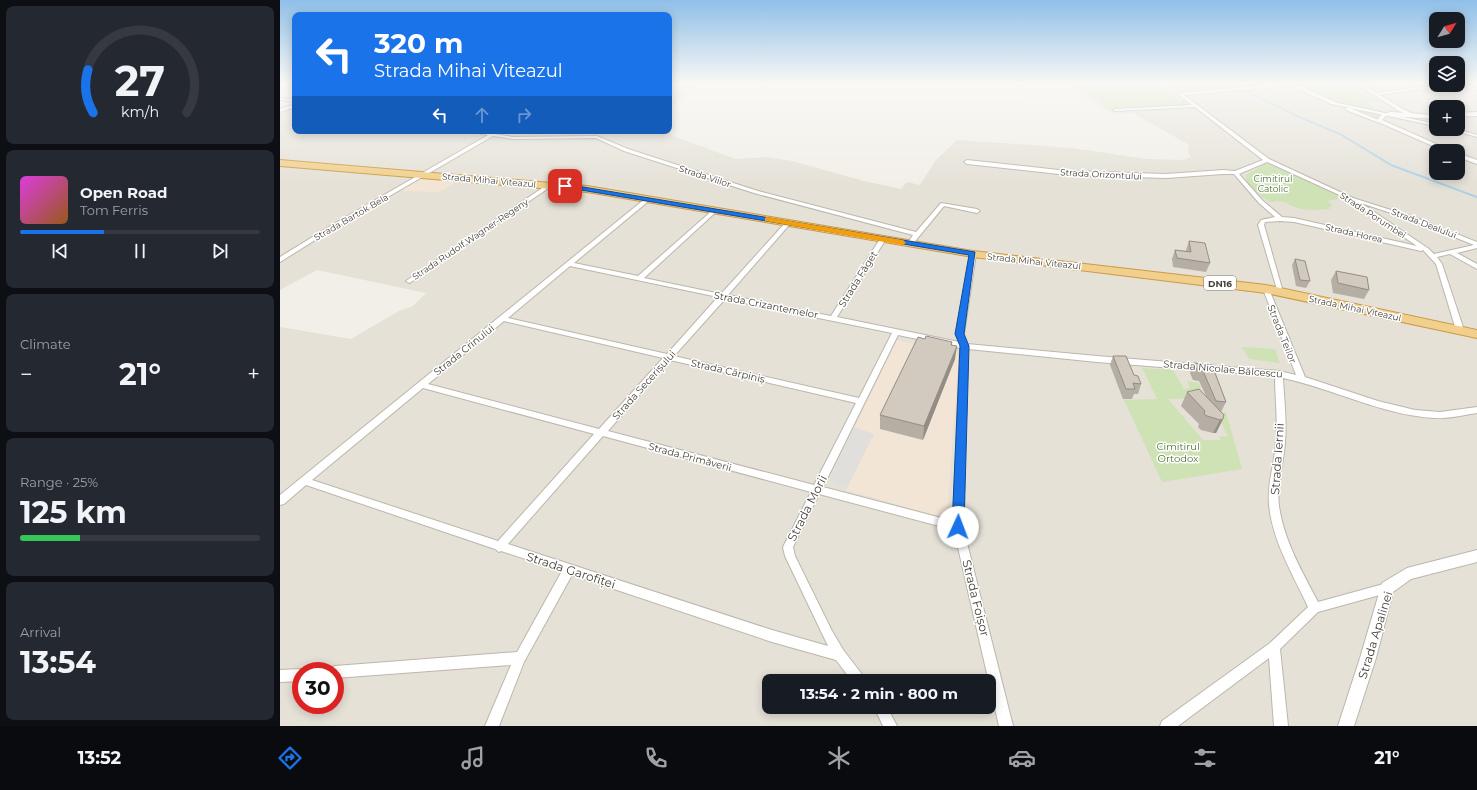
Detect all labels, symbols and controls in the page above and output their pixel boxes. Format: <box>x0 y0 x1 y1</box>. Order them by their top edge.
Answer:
north arrow <box>1429 12 1465 48</box>
map controls <box>1429 12 1465 180</box>
text: 320 m <box>374 26 463 60</box>
icon: left <box>308 28 360 80</box>
text: 27 <box>115 56 165 106</box>
button: layers <box>1429 56 1465 92</box>
text: Strada Mihai Viteazul <box>374 60 563 82</box>
button: + <box>1429 100 1465 136</box>
text: km/h <box>121 103 159 121</box>
icon: left <box>429 104 451 126</box>
icon: ahead <box>471 104 493 126</box>
icon: right <box>513 104 535 126</box>
button: − <box>1429 144 1465 180</box>
street label: Strada Viilor <box>678 162 733 190</box>
street label: Strada Orizontului <box>1060 166 1142 182</box>
pin <box>548 169 582 203</box>
street label: Strada Mihai Viteazul <box>442 170 536 190</box>
park label: Cimitirul Catolic <box>1254 173 1292 194</box>
icon: arrive <box>554 175 576 197</box>
text: Open Road <box>80 183 168 202</box>
street label: Strada Porumbei <box>1338 190 1408 240</box>
street label: Strada Bartok Bela <box>312 191 390 243</box>
street label: Strada Rudolf Wagner-Regeny <box>410 196 530 282</box>
text: Tom Ferris <box>80 202 148 218</box>
street label: Strada Dealului <box>1390 206 1458 240</box>
street label: Strada Horea <box>1324 221 1384 245</box>
icon: previous <box>49 240 71 262</box>
icon: pause <box>129 240 151 262</box>
icon: next <box>209 240 231 262</box>
street label: Strada Făget <box>836 248 880 310</box>
street label: Strada Mihai Viteazul <box>987 251 1081 271</box>
road number: DN16 <box>1204 276 1236 290</box>
street label: Strada Crizantemelor <box>713 289 819 321</box>
street label: Strada Mihai Viteazul <box>1308 293 1402 323</box>
street label: Strada Teilor <box>1264 303 1300 365</box>
street label: Strada Crinului <box>431 322 497 378</box>
text: Climate <box>20 336 71 352</box>
street label: Strada Secerișului <box>609 348 679 422</box>
text: 21° <box>119 356 161 393</box>
street label: Strada Cărpiniș <box>690 356 766 386</box>
street label: Strada Nicolae Bălcescu <box>1163 357 1283 381</box>
text: − <box>20 361 33 388</box>
text: + <box>247 361 260 388</box>
street label: Strada Iernii <box>1267 422 1287 496</box>
street label: Strada Primăverii <box>647 440 733 474</box>
park label: Cimitirul Ortodox <box>1156 440 1200 465</box>
street label: Strada Morii <box>784 472 830 544</box>
text: Range · 25% <box>20 474 98 490</box>
text: 125 km <box>20 494 127 531</box>
position arrow <box>937 506 979 548</box>
street label: Strada Garofiței <box>524 548 618 592</box>
street label: Strada Foișor <box>959 558 993 638</box>
street label: Strada Apalinei <box>1355 589 1395 681</box>
text: Arrival <box>20 624 61 640</box>
text: 13:54 <box>20 644 96 681</box>
speed limit sign: 30 <box>292 662 344 714</box>
text: 13:54 · 2 min · 800 m <box>800 684 958 703</box>
icon: directions <box>276 744 304 772</box>
icon: music <box>459 744 487 772</box>
icon: phone <box>642 744 670 772</box>
icon: climate <box>825 744 853 772</box>
icon: car <box>1008 744 1036 772</box>
icon: filters <box>1191 744 1219 772</box>
text: 13:52 <box>78 747 121 769</box>
text: 21° <box>1374 747 1399 769</box>

